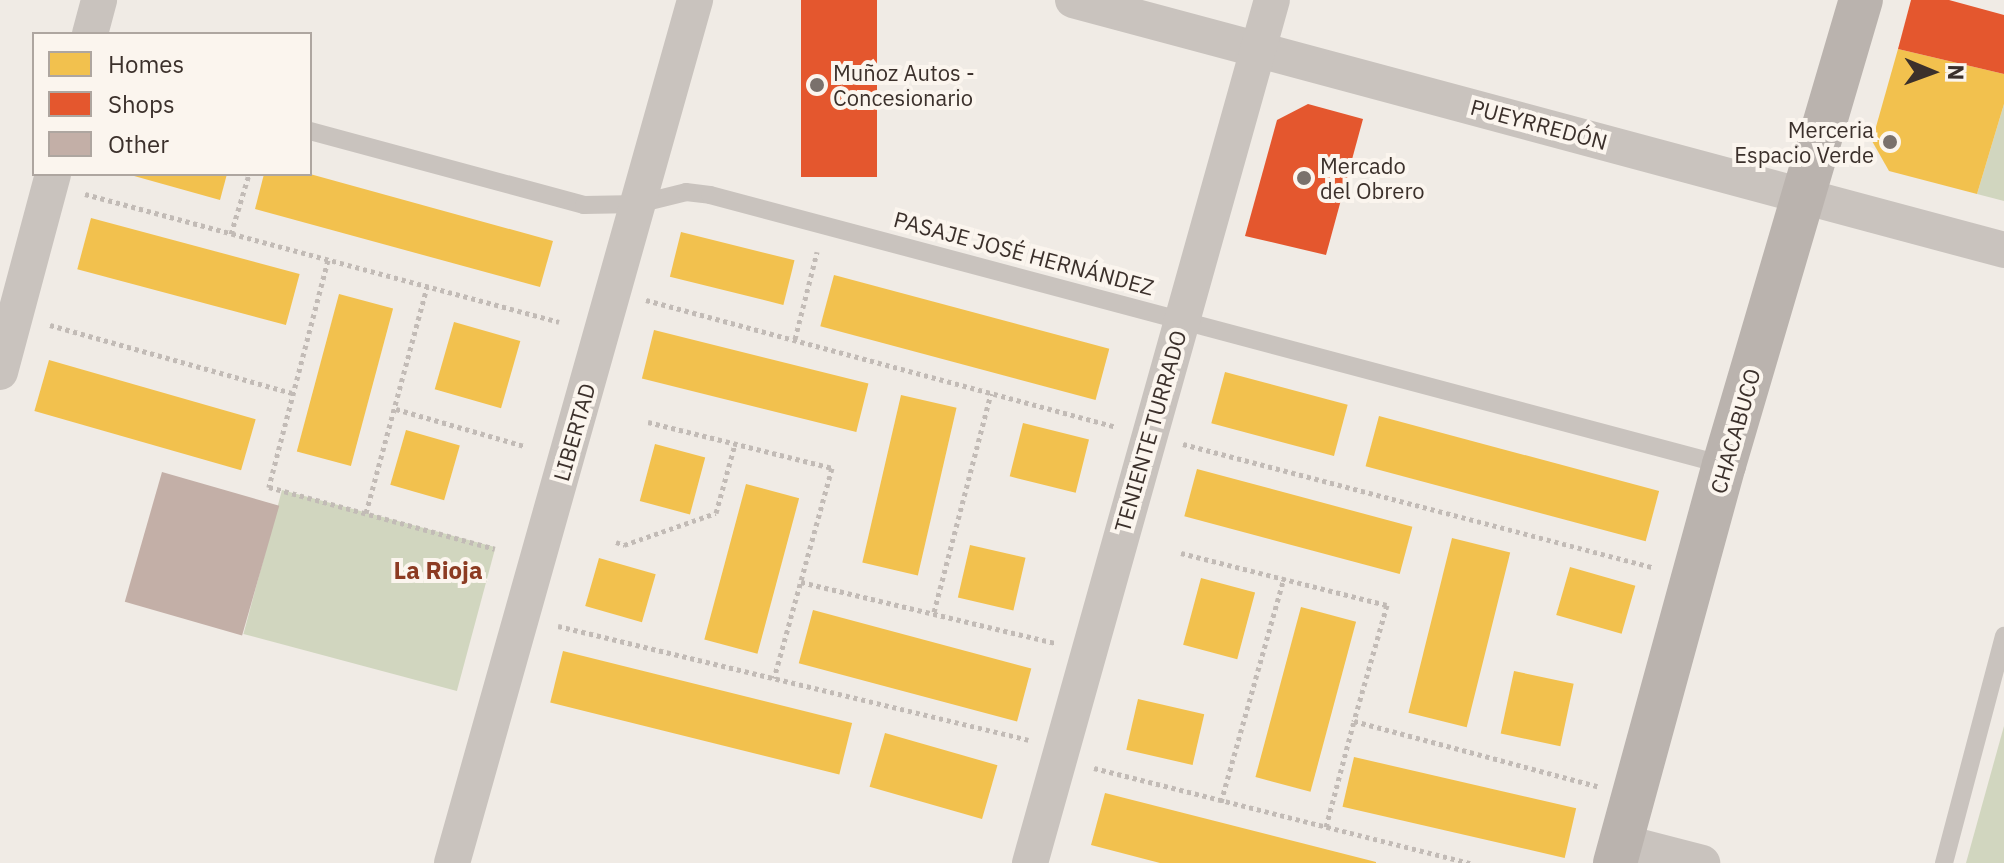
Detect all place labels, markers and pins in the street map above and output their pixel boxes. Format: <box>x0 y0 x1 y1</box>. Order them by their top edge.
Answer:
place label: Muñoz Autos - Concesionario <box>833 59 975 110</box>
marker: Muñoz Autos - Concesionario <box>808 76 826 94</box>
place label: Merceria Espacio Verde <box>1734 116 1874 168</box>
marker: Merceria Espacio Verde <box>1881 133 1899 151</box>
place label: Mercado del Obrero <box>1320 152 1425 204</box>
marker: Mercado del Obrero <box>1295 169 1313 187</box>

